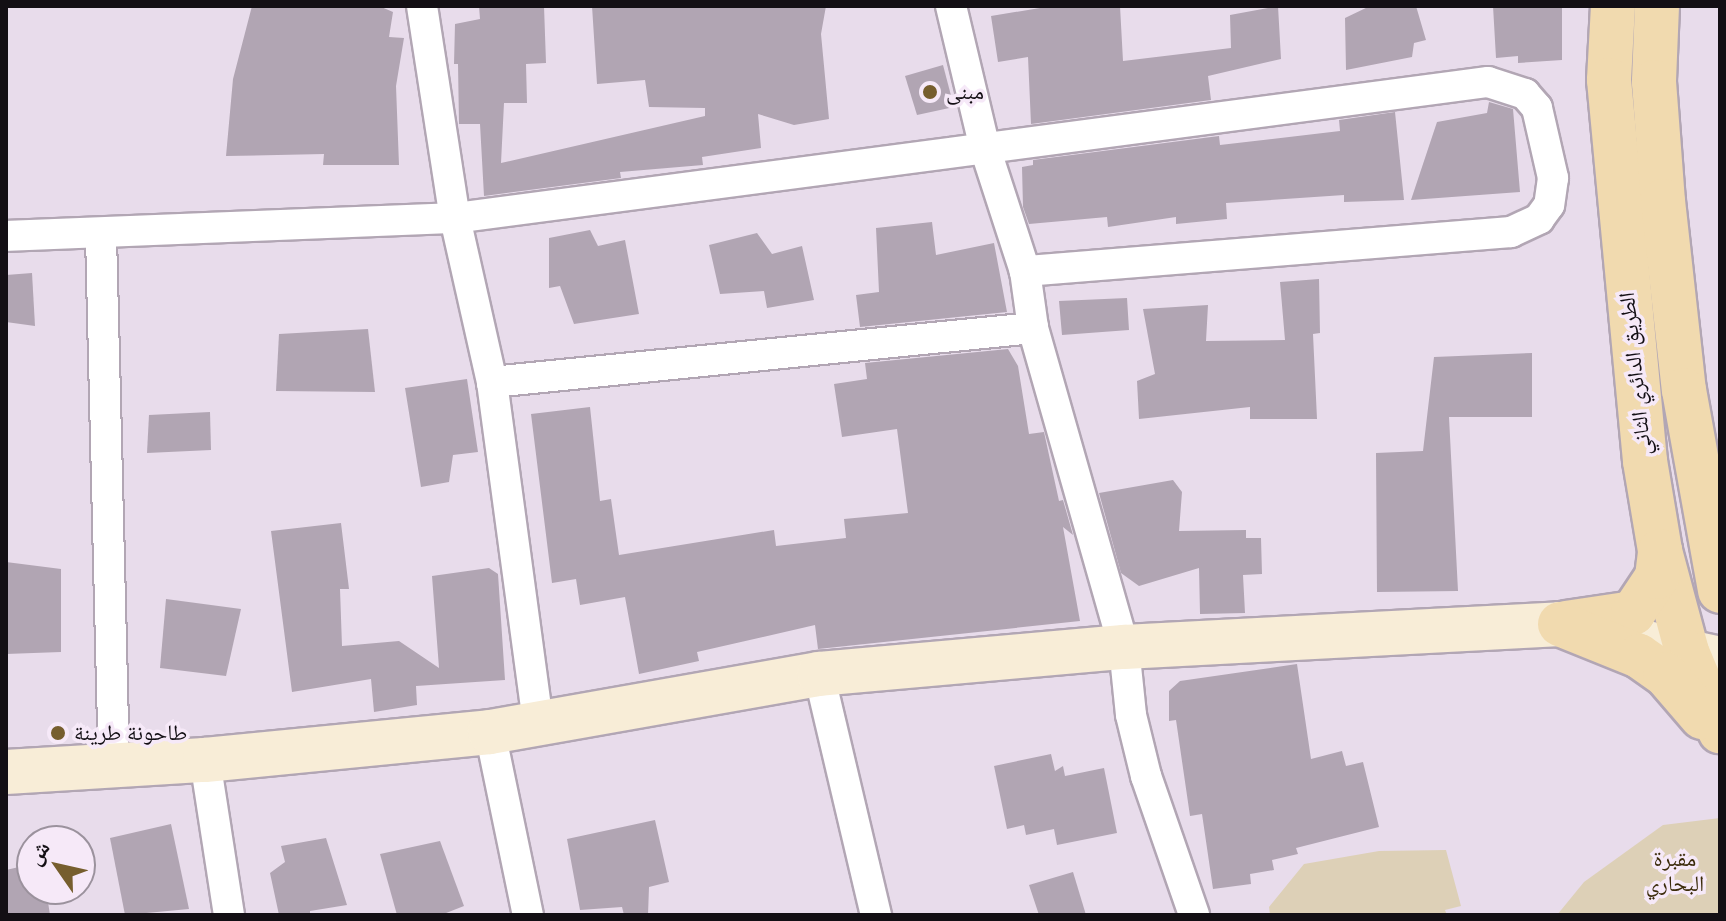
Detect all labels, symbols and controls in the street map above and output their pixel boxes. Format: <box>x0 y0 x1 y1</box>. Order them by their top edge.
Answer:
place label: مبنى <box>946 79 984 105</box>
marker: مبنى <box>921 83 939 101</box>
street label: الطريق الدائري الثاني <box>1613 291 1657 457</box>
place label: طاحونة طرينة <box>74 720 187 746</box>
marker: طاحونة طرينة <box>49 724 67 742</box>
north arrow <box>16 825 96 905</box>
text: ش <box>20 836 55 870</box>
park label: مقبرة البحاري <box>1646 845 1704 896</box>

